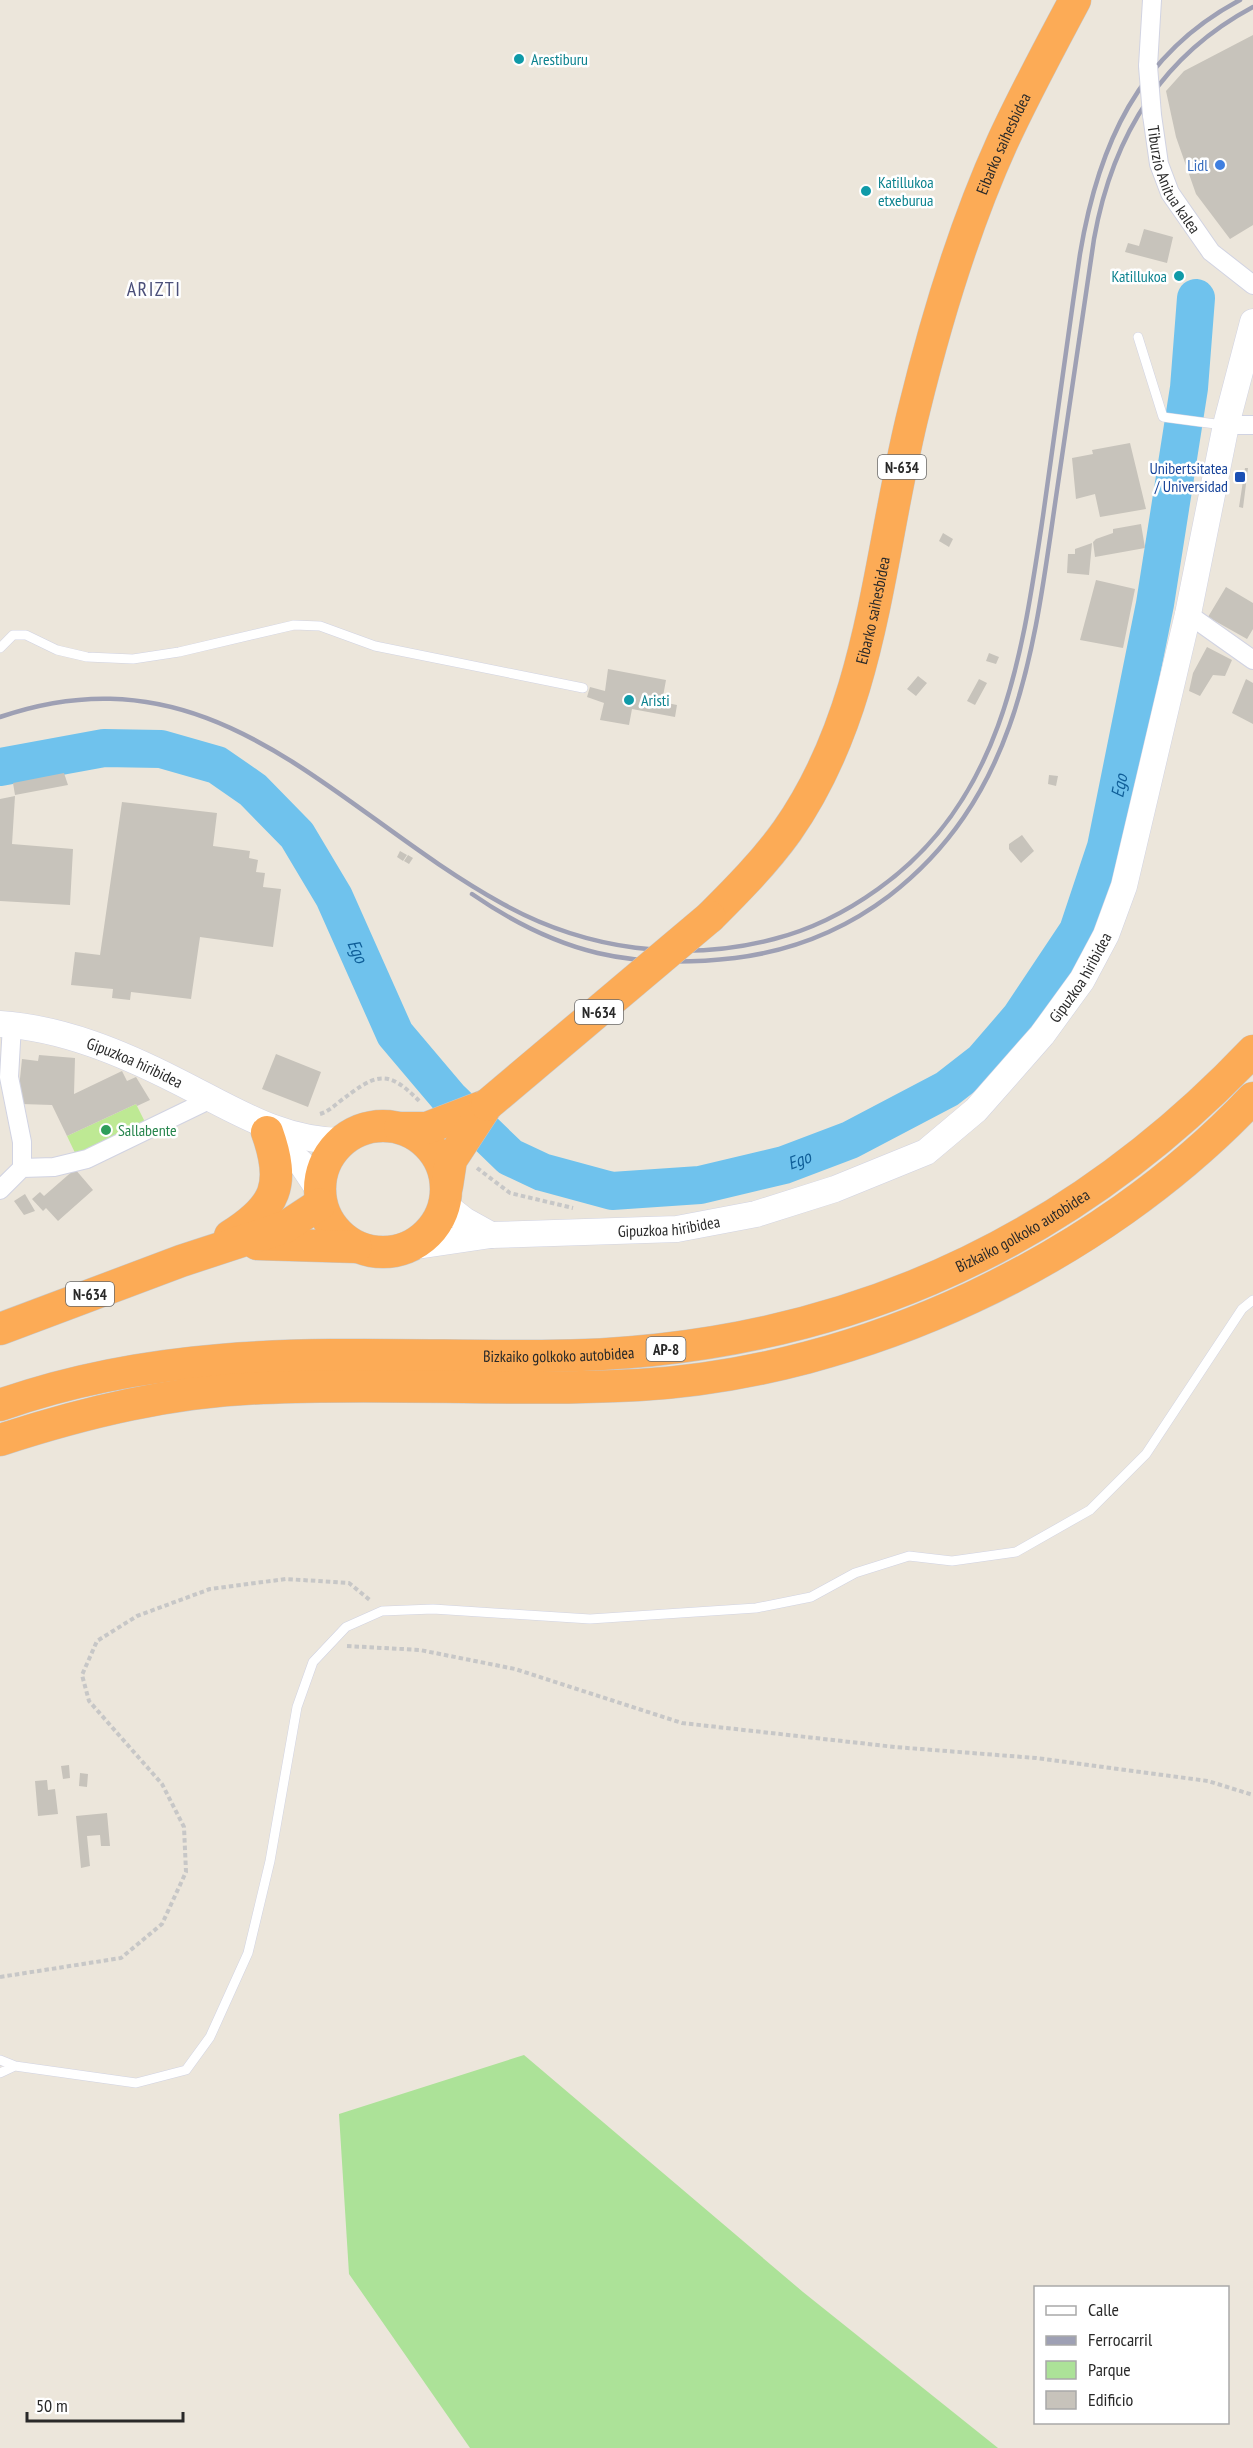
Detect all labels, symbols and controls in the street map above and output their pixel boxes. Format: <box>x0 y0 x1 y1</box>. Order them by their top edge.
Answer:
place label: Arestiburu <box>531 49 588 69</box>
marker: Arestiburu <box>512 52 526 66</box>
street label: Eibarko saihesbidea <box>971 89 1035 197</box>
street label: Tiburzio Anitua kalea <box>1144 124 1205 237</box>
place label: Lidl <box>1187 155 1208 175</box>
marker: Lidl <box>1213 158 1227 172</box>
place label: Katillukoa etxeburua <box>878 172 934 210</box>
marker: Katillukoa etxeburua <box>859 184 873 198</box>
place label: Katillukoa <box>1111 266 1167 286</box>
marker: Katillukoa <box>1172 269 1186 283</box>
district label: ARIZTI <box>127 276 181 302</box>
road number: N-634 <box>878 455 926 479</box>
place label: Unibertsitatea / Universidad <box>1149 458 1228 496</box>
marker: Unibertsitatea / Universidad <box>1233 470 1247 484</box>
street label: Eibarko saihesbidea <box>851 555 894 666</box>
place label: Aristi <box>641 690 670 710</box>
marker: Aristi <box>622 693 636 707</box>
water label: Ego <box>1105 771 1132 799</box>
street label: Gipuzkoa hiribidea <box>1044 929 1116 1026</box>
water label: Ego <box>343 936 374 967</box>
road number: N-634 <box>575 1000 623 1024</box>
street label: Gipuzkoa hiribidea <box>84 1033 186 1092</box>
place label: Sallabente <box>118 1120 177 1140</box>
marker: Sallabente <box>99 1123 113 1137</box>
water label: Ego <box>784 1144 815 1174</box>
street label: Bizkaiko golkoko autobidea <box>952 1184 1093 1276</box>
street label: Gipuzkoa hiribidea <box>617 1211 721 1241</box>
road number: N-634 <box>66 1282 114 1306</box>
road number: AP-8 <box>646 1337 686 1361</box>
street label: Bizkaiko golkoko autobidea <box>483 1342 635 1366</box>
legend <box>1034 2286 1229 2424</box>
text: Calle <box>1088 2298 1119 2321</box>
text: Ferrocarril <box>1088 2328 1153 2351</box>
text: Parque <box>1088 2358 1131 2381</box>
scale bar <box>27 2385 183 2423</box>
text: Edificio <box>1088 2388 1134 2411</box>
text: 50 m <box>36 2394 68 2417</box>

